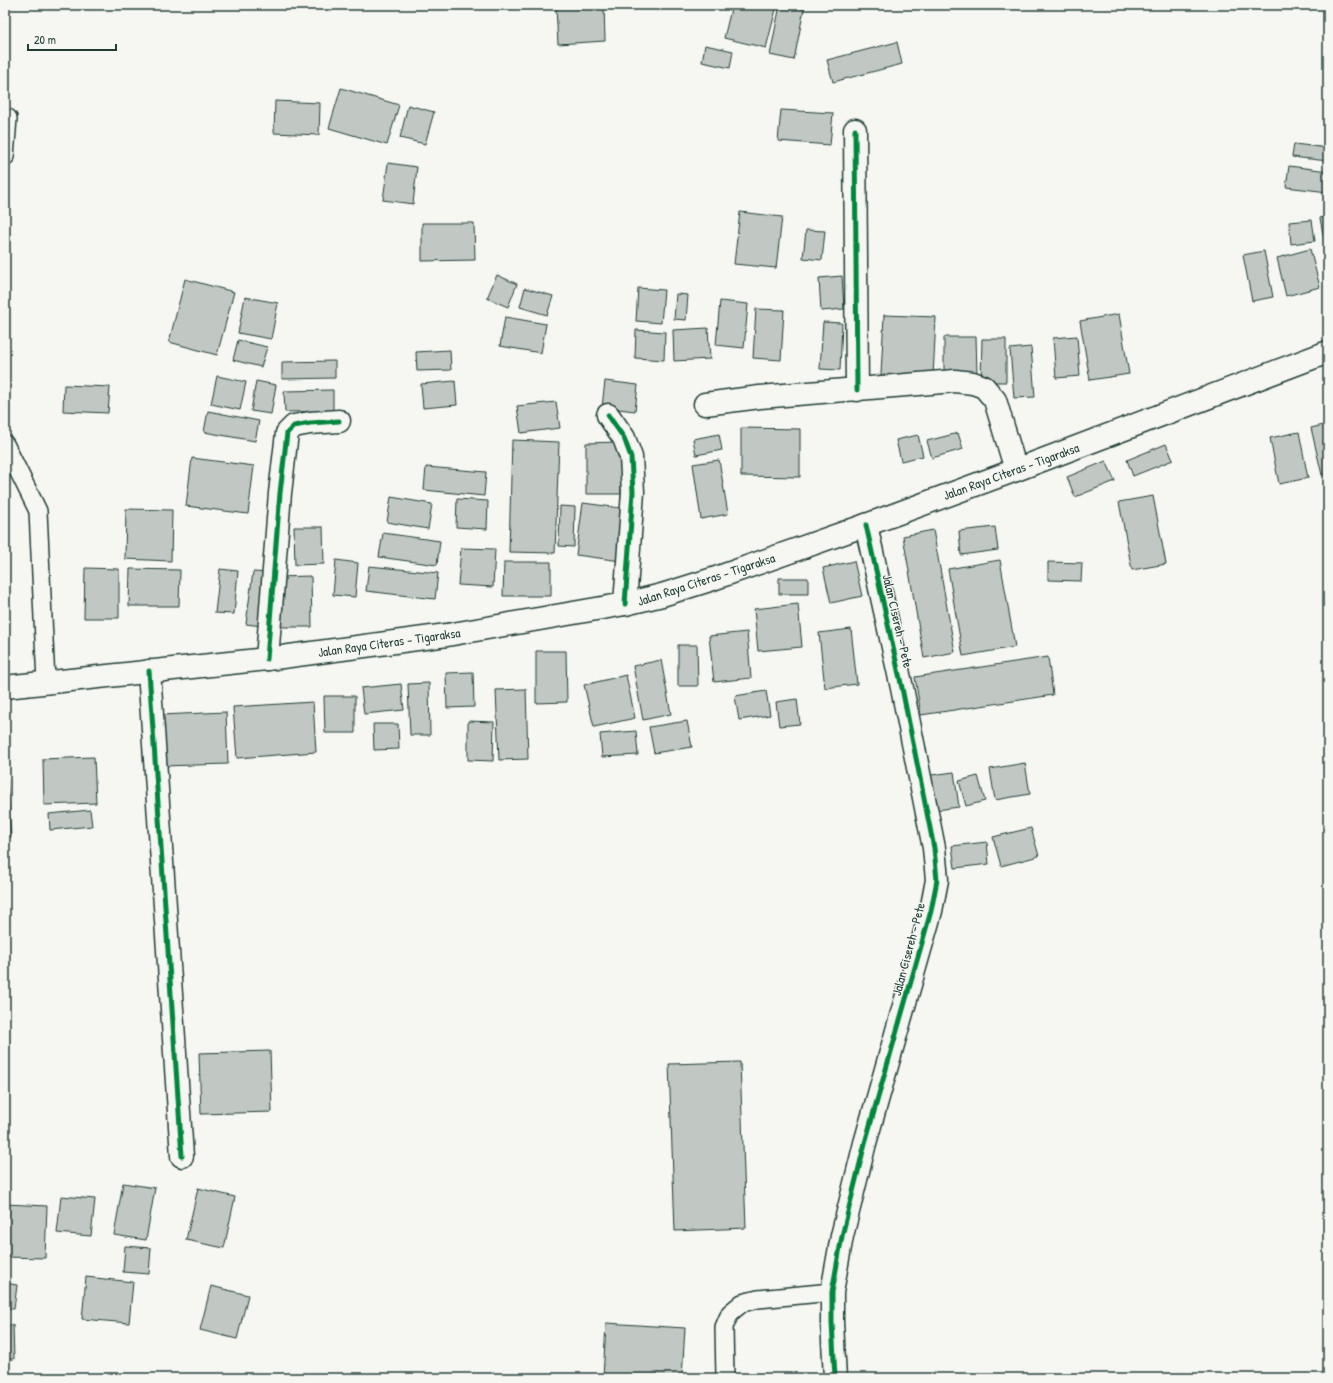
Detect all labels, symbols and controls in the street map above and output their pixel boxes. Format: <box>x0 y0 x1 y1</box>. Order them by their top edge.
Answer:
scale bar <box>28 26 116 52</box>
text: 20 m <box>34 31 56 48</box>
street label: Jalan Raya Citeras - Tigaraksa <box>941 438 1081 504</box>
street label: Jalan Raya Citeras - Tigaraksa <box>635 548 777 610</box>
street label: Jalan Cisereh - Pete <box>878 572 918 670</box>
street label: Jalan Raya Citeras - Tigaraksa <box>317 623 461 661</box>
street label: Jalan Cisereh - Pete <box>887 901 929 997</box>

